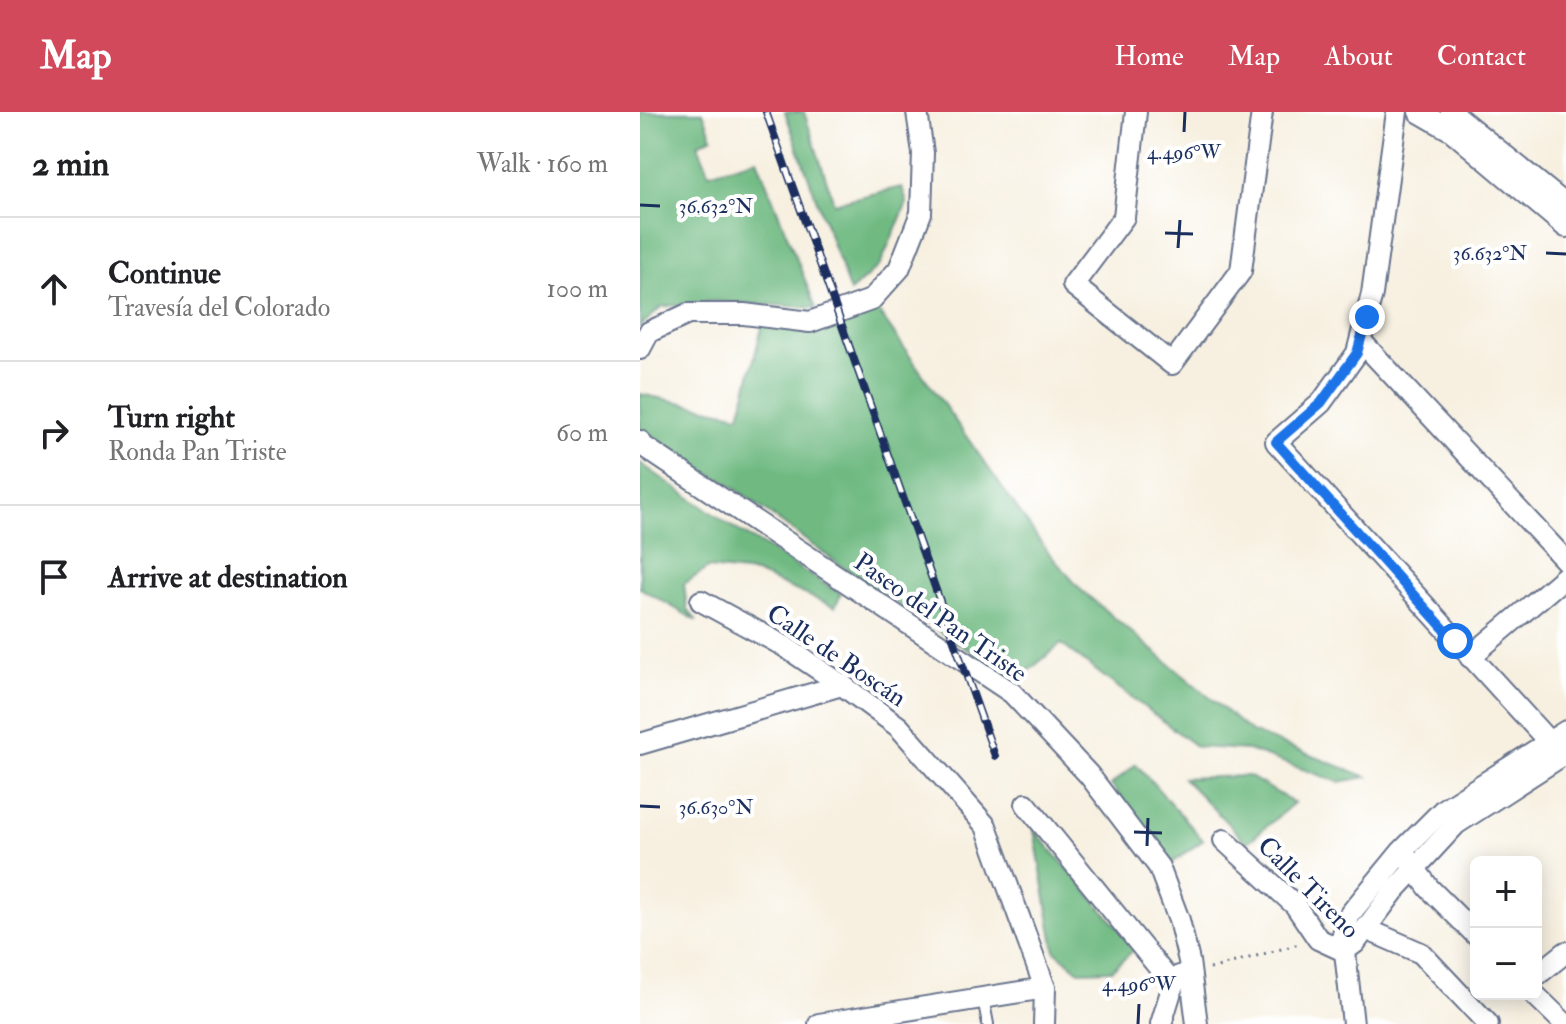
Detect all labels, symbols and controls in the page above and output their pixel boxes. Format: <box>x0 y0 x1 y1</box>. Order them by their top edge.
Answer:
text: Map <box>40 32 111 80</box>
text: Home <box>1114 39 1184 74</box>
text: Map <box>1228 39 1280 74</box>
text: About <box>1324 39 1393 74</box>
text: Contact <box>1437 39 1526 74</box>
text: 4.496°W <box>1147 140 1222 165</box>
text: 2 min <box>32 143 109 186</box>
text: Walk · 160 m <box>477 148 608 180</box>
text: 36.632°N <box>679 194 753 219</box>
text: 36.632°N <box>1453 241 1527 266</box>
text: Continue <box>108 255 221 292</box>
icon: ahead <box>32 267 76 311</box>
text: 100 m <box>547 273 608 305</box>
text: Travesía del Colorado <box>108 292 330 324</box>
route end <box>1349 299 1385 335</box>
text: Turn right <box>108 399 235 436</box>
icon: right <box>32 411 76 455</box>
text: 60 m <box>556 417 608 449</box>
text: Ronda Pan Triste <box>108 436 287 468</box>
street label: Paseo del Pan Triste <box>848 546 1033 690</box>
icon: arrive <box>32 555 76 599</box>
text: Arrive at destination <box>108 559 348 596</box>
street label: Calle de Boscán <box>761 597 912 714</box>
route start <box>1437 623 1473 659</box>
text: 36.630°N <box>679 795 753 820</box>
street label: Calle Tireno <box>1251 830 1366 945</box>
map controls <box>1470 856 1542 1000</box>
button: + <box>1470 856 1542 928</box>
button: − <box>1470 928 1542 1000</box>
text: 4.496°W <box>1102 972 1177 997</box>

